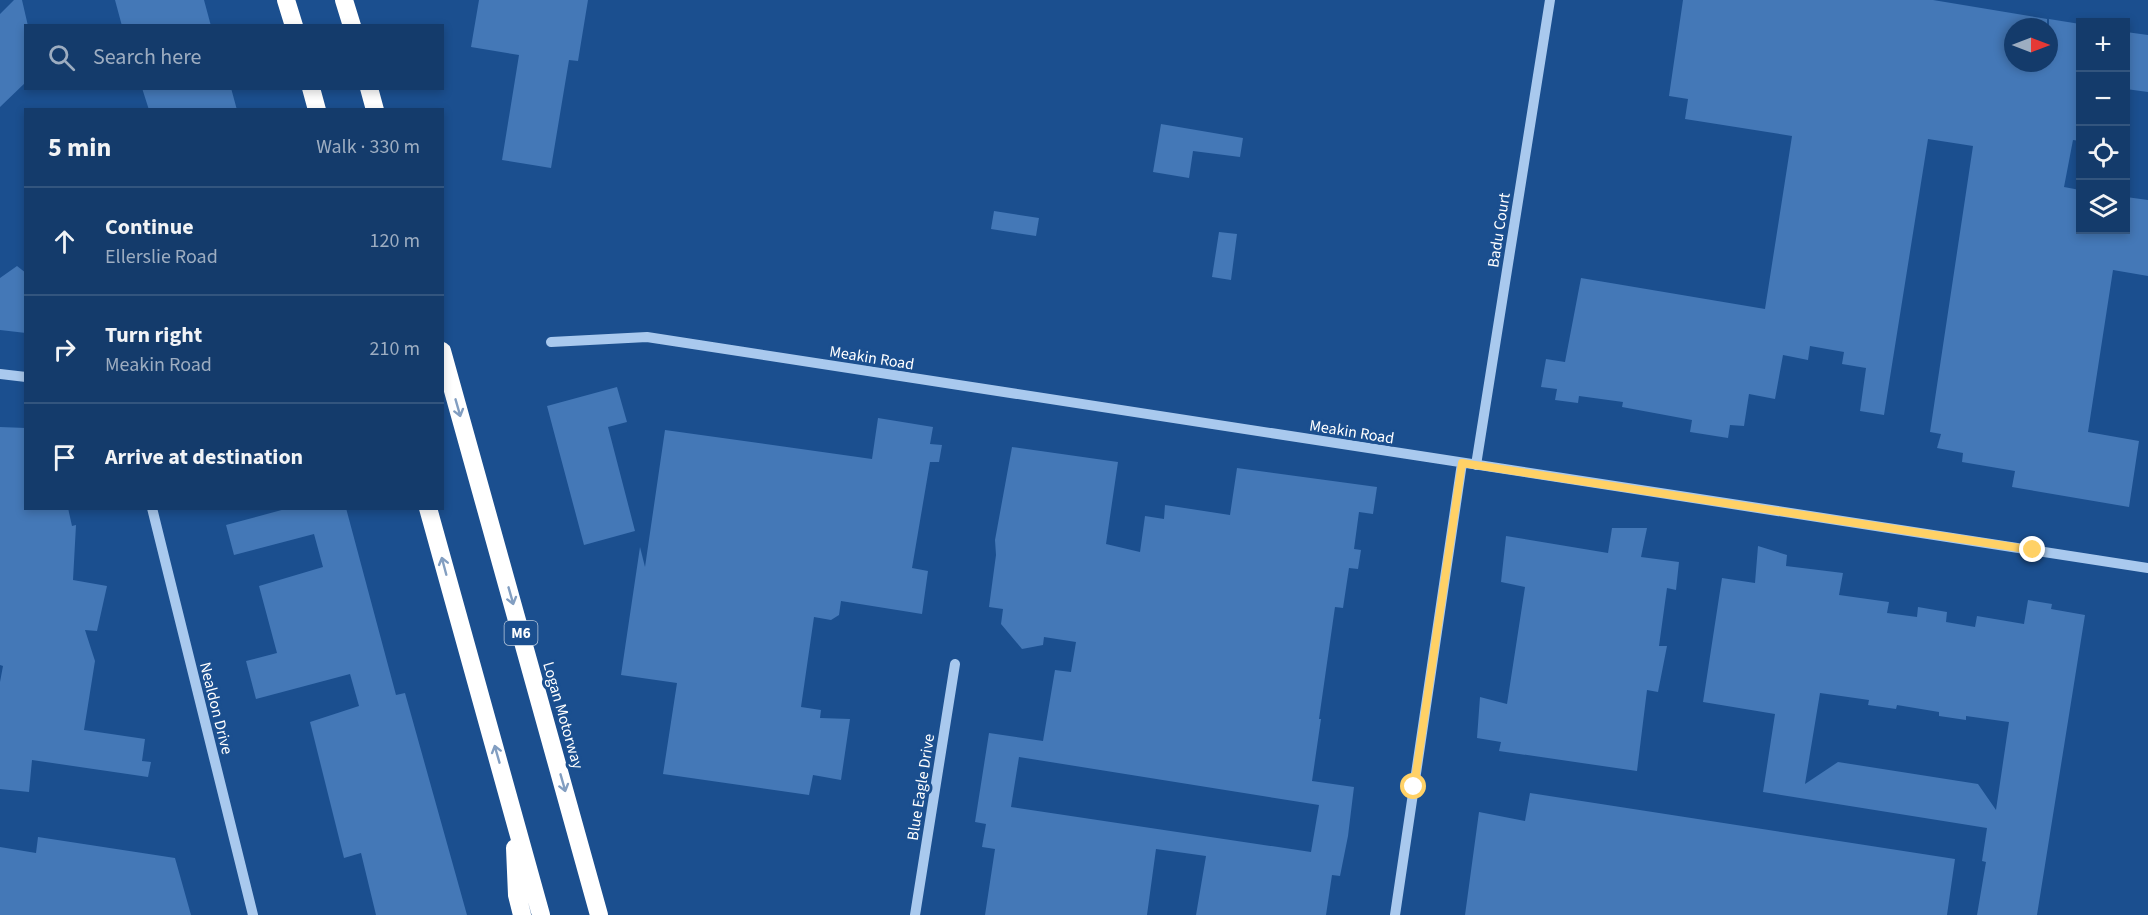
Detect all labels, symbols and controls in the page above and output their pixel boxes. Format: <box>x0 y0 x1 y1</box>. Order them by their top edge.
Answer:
north arrow <box>2004 18 2058 72</box>
map controls <box>2076 18 2130 234</box>
button: + <box>2076 18 2130 72</box>
search box <box>24 24 444 90</box>
icon: search <box>45 41 78 74</box>
text: Search here <box>93 41 201 73</box>
button: − <box>2076 72 2130 126</box>
button: locate <box>2076 126 2130 180</box>
text: 5 min <box>48 129 111 166</box>
text: Walk · 330 m <box>316 133 420 161</box>
button: layers <box>2076 180 2130 234</box>
street label: Badu Court <box>1482 190 1516 269</box>
text: Continue <box>105 211 194 243</box>
icon: ahead <box>48 225 81 258</box>
text: 120 m <box>370 227 420 255</box>
text: Ellerslie Road <box>105 243 218 271</box>
text: Turn right <box>105 319 202 351</box>
icon: right <box>48 333 81 366</box>
text: 210 m <box>370 335 420 363</box>
street label: Meakin Road <box>828 340 916 376</box>
text: Meakin Road <box>105 351 212 379</box>
one-way arrow <box>453 398 464 417</box>
street label: Meakin Road <box>1308 414 1396 450</box>
icon: arrive <box>48 441 81 474</box>
text: Arrive at destination <box>105 441 303 473</box>
route end <box>2019 536 2045 562</box>
one-way arrow <box>438 557 450 576</box>
one-way arrow <box>505 586 517 605</box>
road number: M6 <box>504 621 538 645</box>
street label: Logan Motorway <box>537 659 589 772</box>
street label: Nealdon Drive <box>194 660 238 757</box>
street label: Blue Eagle Drive <box>902 732 940 842</box>
one-way arrow <box>490 745 502 764</box>
route start <box>1400 773 1426 799</box>
one-way arrow <box>558 774 569 793</box>

